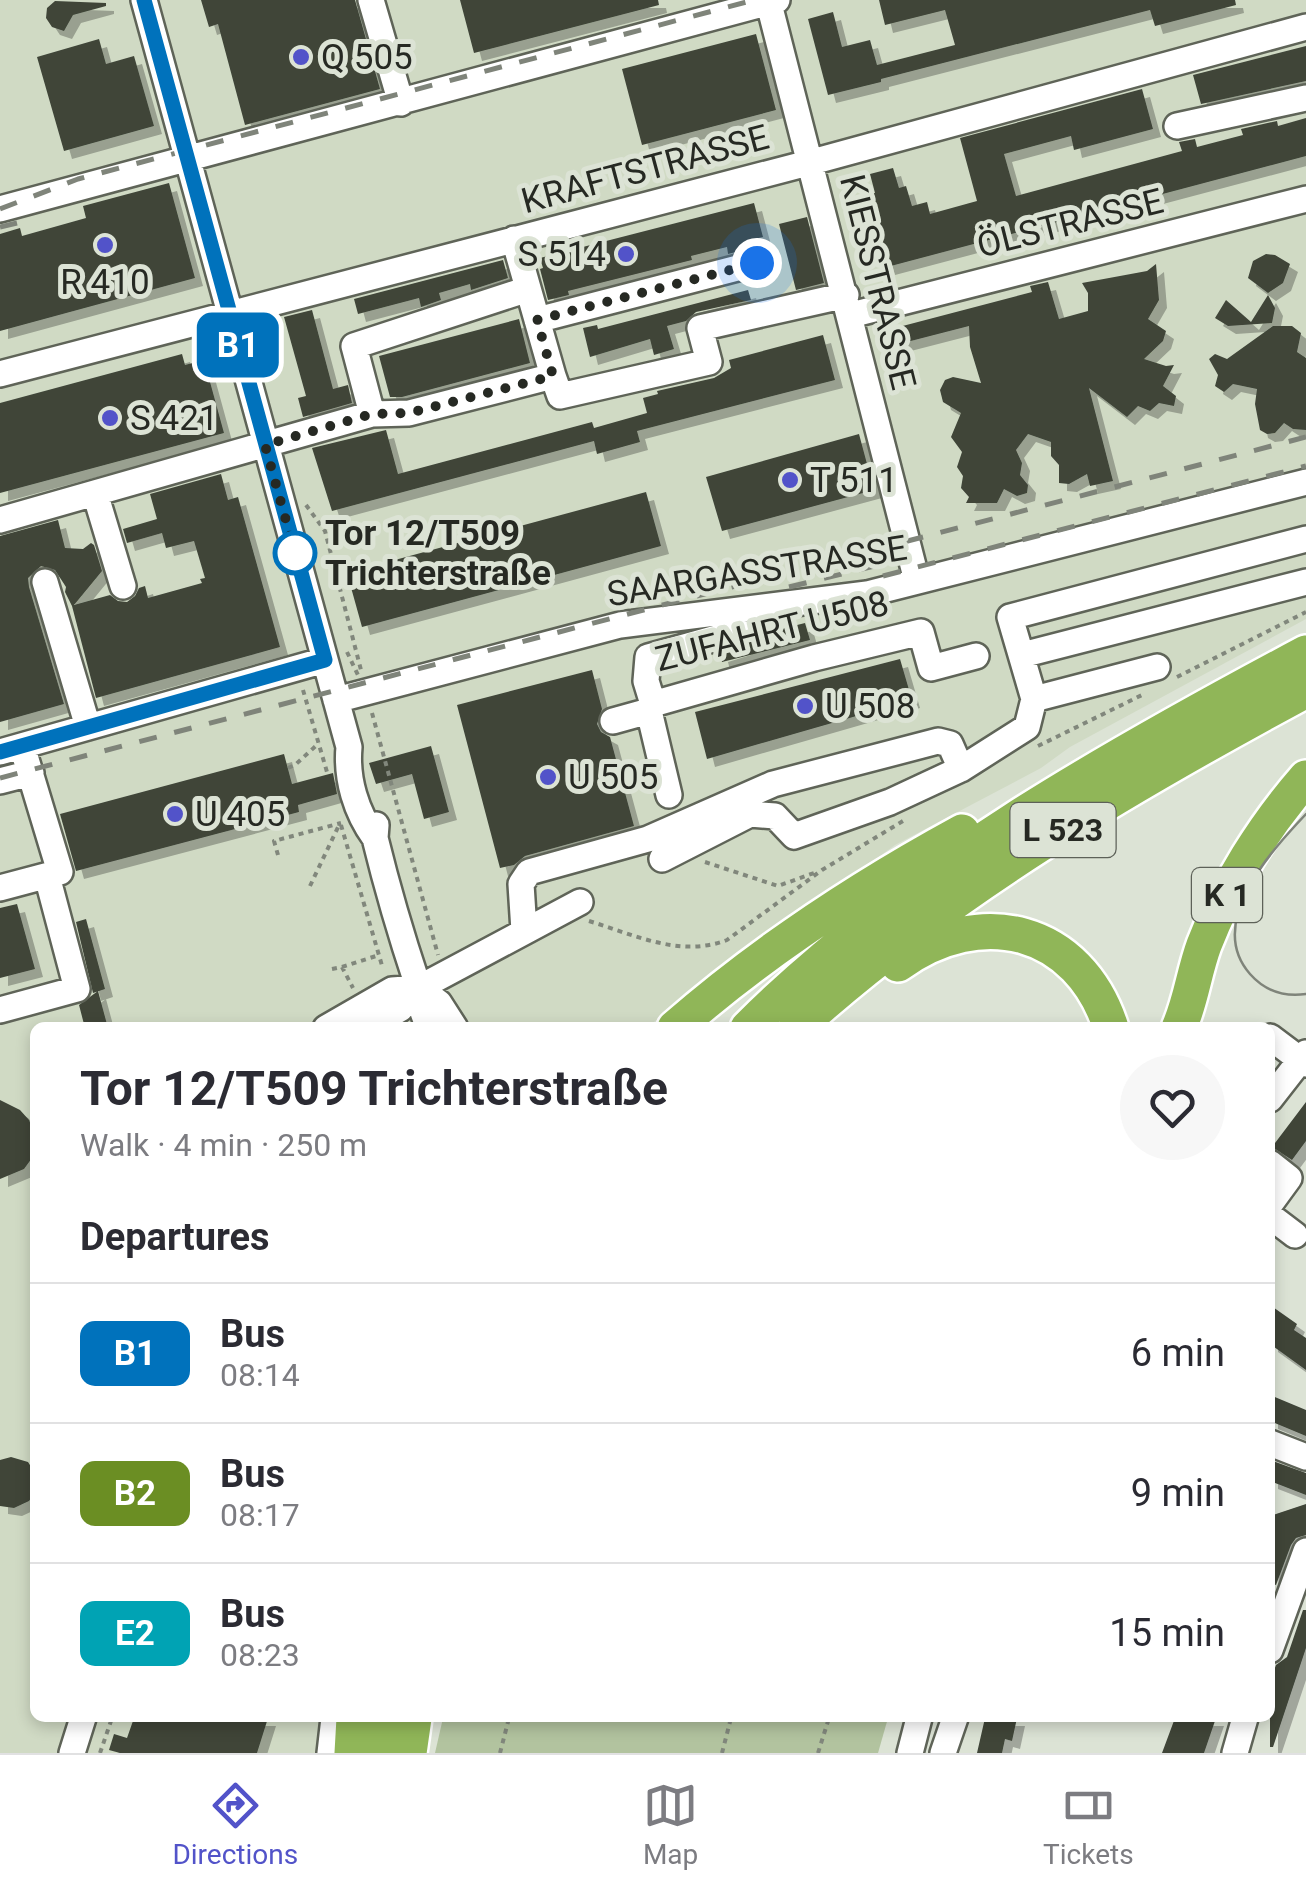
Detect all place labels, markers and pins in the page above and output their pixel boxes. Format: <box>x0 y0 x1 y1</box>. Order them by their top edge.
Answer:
place label: Q 505 <box>321 37 413 78</box>
marker: Q 505 <box>290 46 312 68</box>
marker: R 410 <box>94 234 116 256</box>
place label: S 514 <box>518 234 606 275</box>
marker: S 514 <box>615 243 637 265</box>
place label: R 410 <box>60 262 150 303</box>
place label: S 421 <box>130 398 218 439</box>
marker: S 421 <box>99 407 121 429</box>
place label: T 511 <box>810 460 898 501</box>
marker: T 511 <box>779 469 801 491</box>
place label: Tor 12/T509 Trichterstraße <box>325 513 551 594</box>
marker: Tor 12/T509 Trichterstraße <box>274 532 316 574</box>
place label: U 508 <box>825 686 915 727</box>
marker: U 508 <box>794 695 816 717</box>
place label: U 505 <box>568 757 658 798</box>
marker: U 505 <box>537 766 559 788</box>
place label: U 405 <box>195 794 285 835</box>
marker: U 405 <box>164 803 186 825</box>

